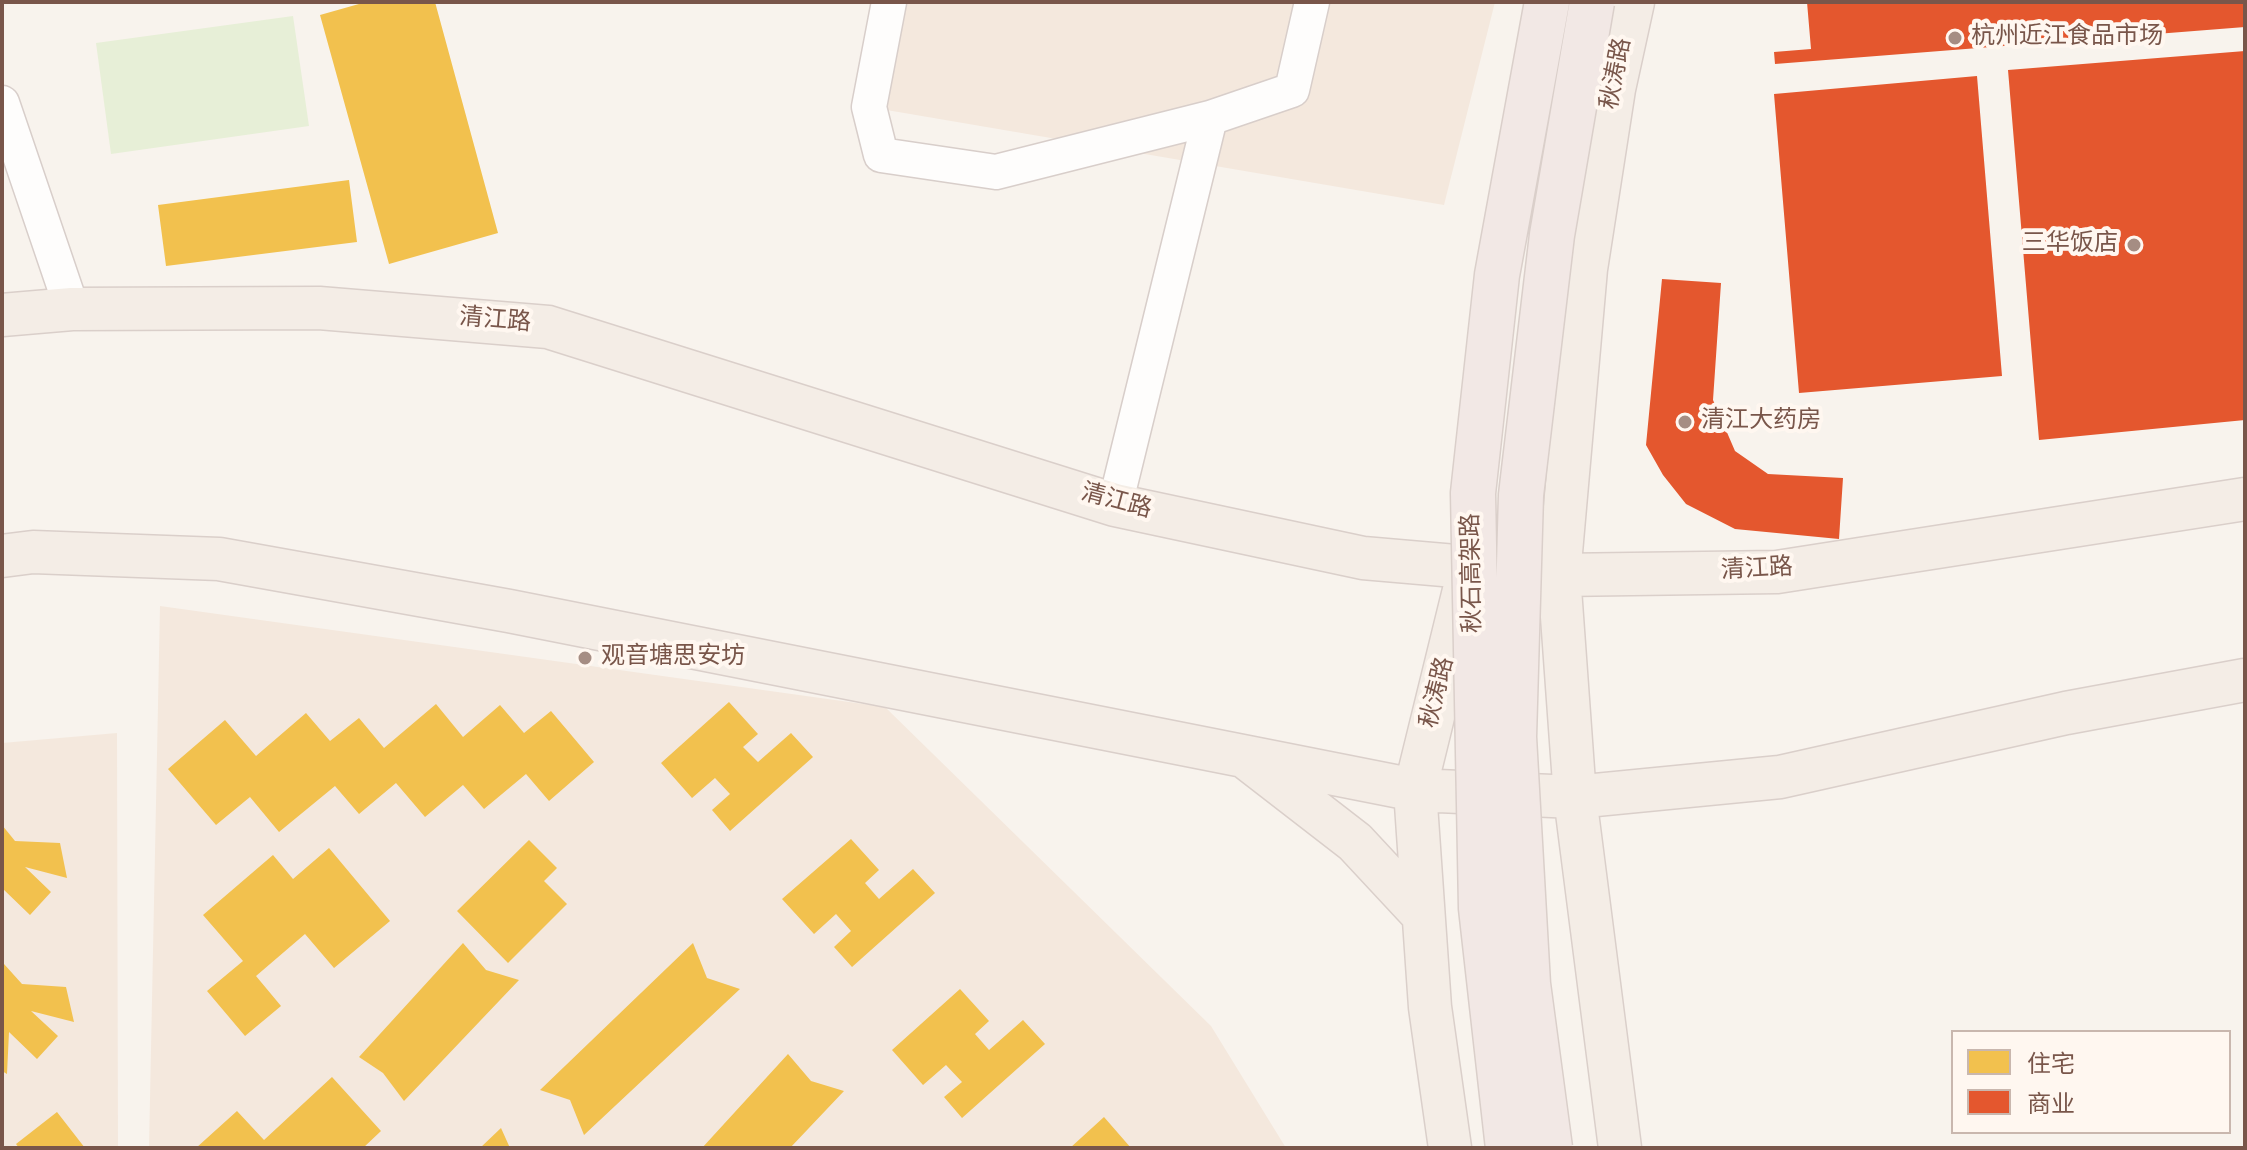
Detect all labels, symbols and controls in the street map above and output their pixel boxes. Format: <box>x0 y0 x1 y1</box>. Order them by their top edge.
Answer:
place label: 杭州近江食品市场 <box>1971 24 2163 52</box>
marker: 杭州近江食品市场 <box>1946 29 1964 47</box>
street label: 秋涛路 <box>1597 36 1639 112</box>
place label: 三华饭店 <box>2022 231 2118 259</box>
marker: 三华饭店 <box>2125 236 2143 254</box>
street label: 清江路 <box>458 305 532 339</box>
place label: 清江大药房 <box>1701 408 1821 436</box>
marker: 清江大药房 <box>1676 413 1694 431</box>
street label: 清江路 <box>1077 480 1155 526</box>
street label: 秋石高架路 <box>1459 513 1489 633</box>
street label: 清江路 <box>1720 555 1794 587</box>
place label: 观音塘思安坊 <box>601 644 745 672</box>
marker: 观音塘思安坊 <box>576 649 594 667</box>
street label: 秋涛路 <box>1416 655 1462 731</box>
legend <box>1951 1030 2231 1134</box>
text: 住宅 <box>2027 1051 2075 1081</box>
text: 商业 <box>2027 1091 2075 1121</box>

